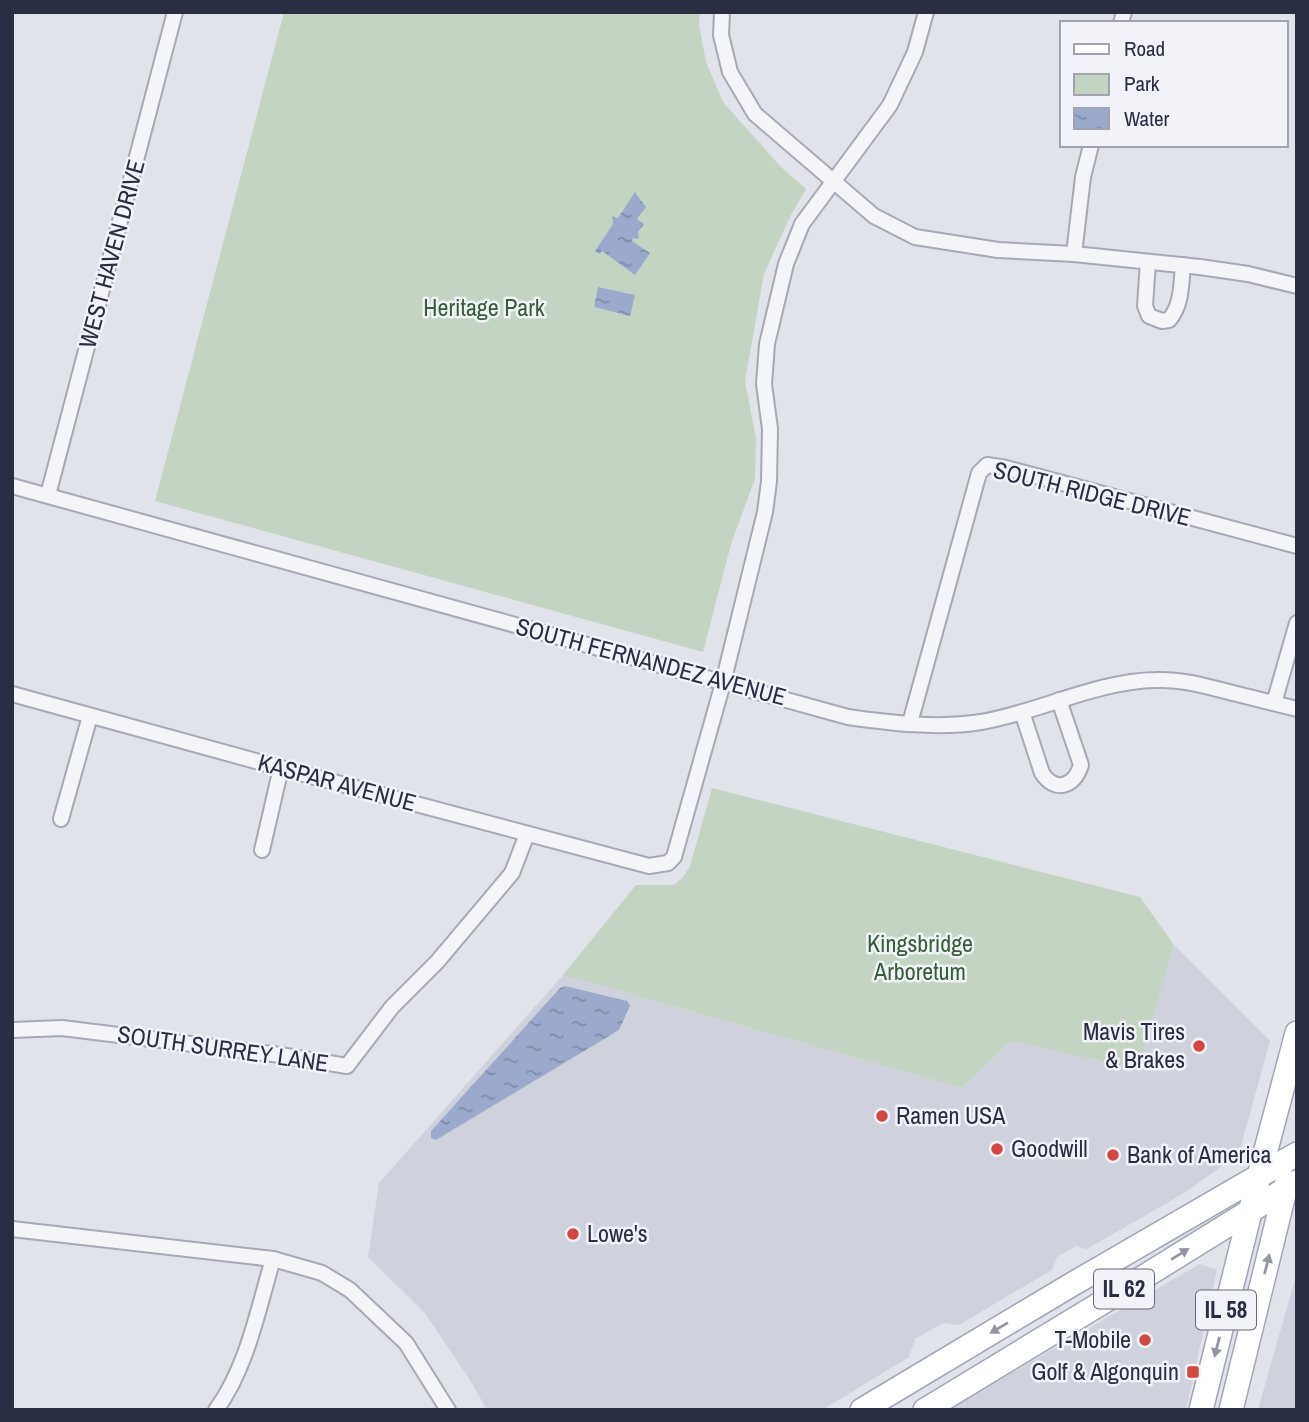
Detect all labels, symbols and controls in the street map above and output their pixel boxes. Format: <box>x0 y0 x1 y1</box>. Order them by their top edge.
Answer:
legend <box>1060 21 1288 147</box>
text: Road <box>1124 34 1165 63</box>
text: Park <box>1124 69 1160 98</box>
text: Water <box>1124 104 1170 133</box>
street label: WEST HAVEN DRIVE <box>70 156 152 352</box>
park label: Heritage Park <box>423 291 545 323</box>
street label: SOUTH RIDGE DRIVE <box>990 453 1194 533</box>
street label: SOUTH FERNANDEZ AVENUE <box>513 610 790 713</box>
street label: KASPAR AVENUE <box>255 746 420 818</box>
park label: Kingsbridge Arboretum <box>867 927 973 987</box>
place label: Mavis Tires & Brakes <box>1083 1015 1185 1075</box>
street label: SOUTH SURREY LANE <box>115 1017 331 1079</box>
marker: Mavis Tires & Brakes <box>1191 1038 1207 1054</box>
place label: Ramen USA <box>896 1099 1006 1131</box>
marker: Ramen USA <box>874 1108 890 1124</box>
place label: Goodwill <box>1011 1132 1088 1164</box>
place label: Bank of America <box>1127 1138 1271 1170</box>
marker: Goodwill <box>989 1141 1005 1157</box>
marker: Bank of America <box>1105 1147 1121 1163</box>
place label: Lowe's <box>587 1217 648 1249</box>
marker: Lowe's <box>565 1226 581 1242</box>
one-way arrow <box>1170 1248 1189 1261</box>
one-way arrow <box>1262 1253 1273 1275</box>
road number: IL 62 <box>1094 1270 1154 1308</box>
road number: IL 58 <box>1196 1290 1256 1330</box>
one-way arrow <box>990 1321 1009 1334</box>
place label: T-Mobile <box>1054 1323 1131 1355</box>
marker: T-Mobile <box>1137 1332 1153 1348</box>
one-way arrow <box>1211 1336 1222 1358</box>
place label: Golf & Algonquin <box>1031 1355 1179 1387</box>
marker: Golf & Algonquin <box>1185 1364 1201 1380</box>

